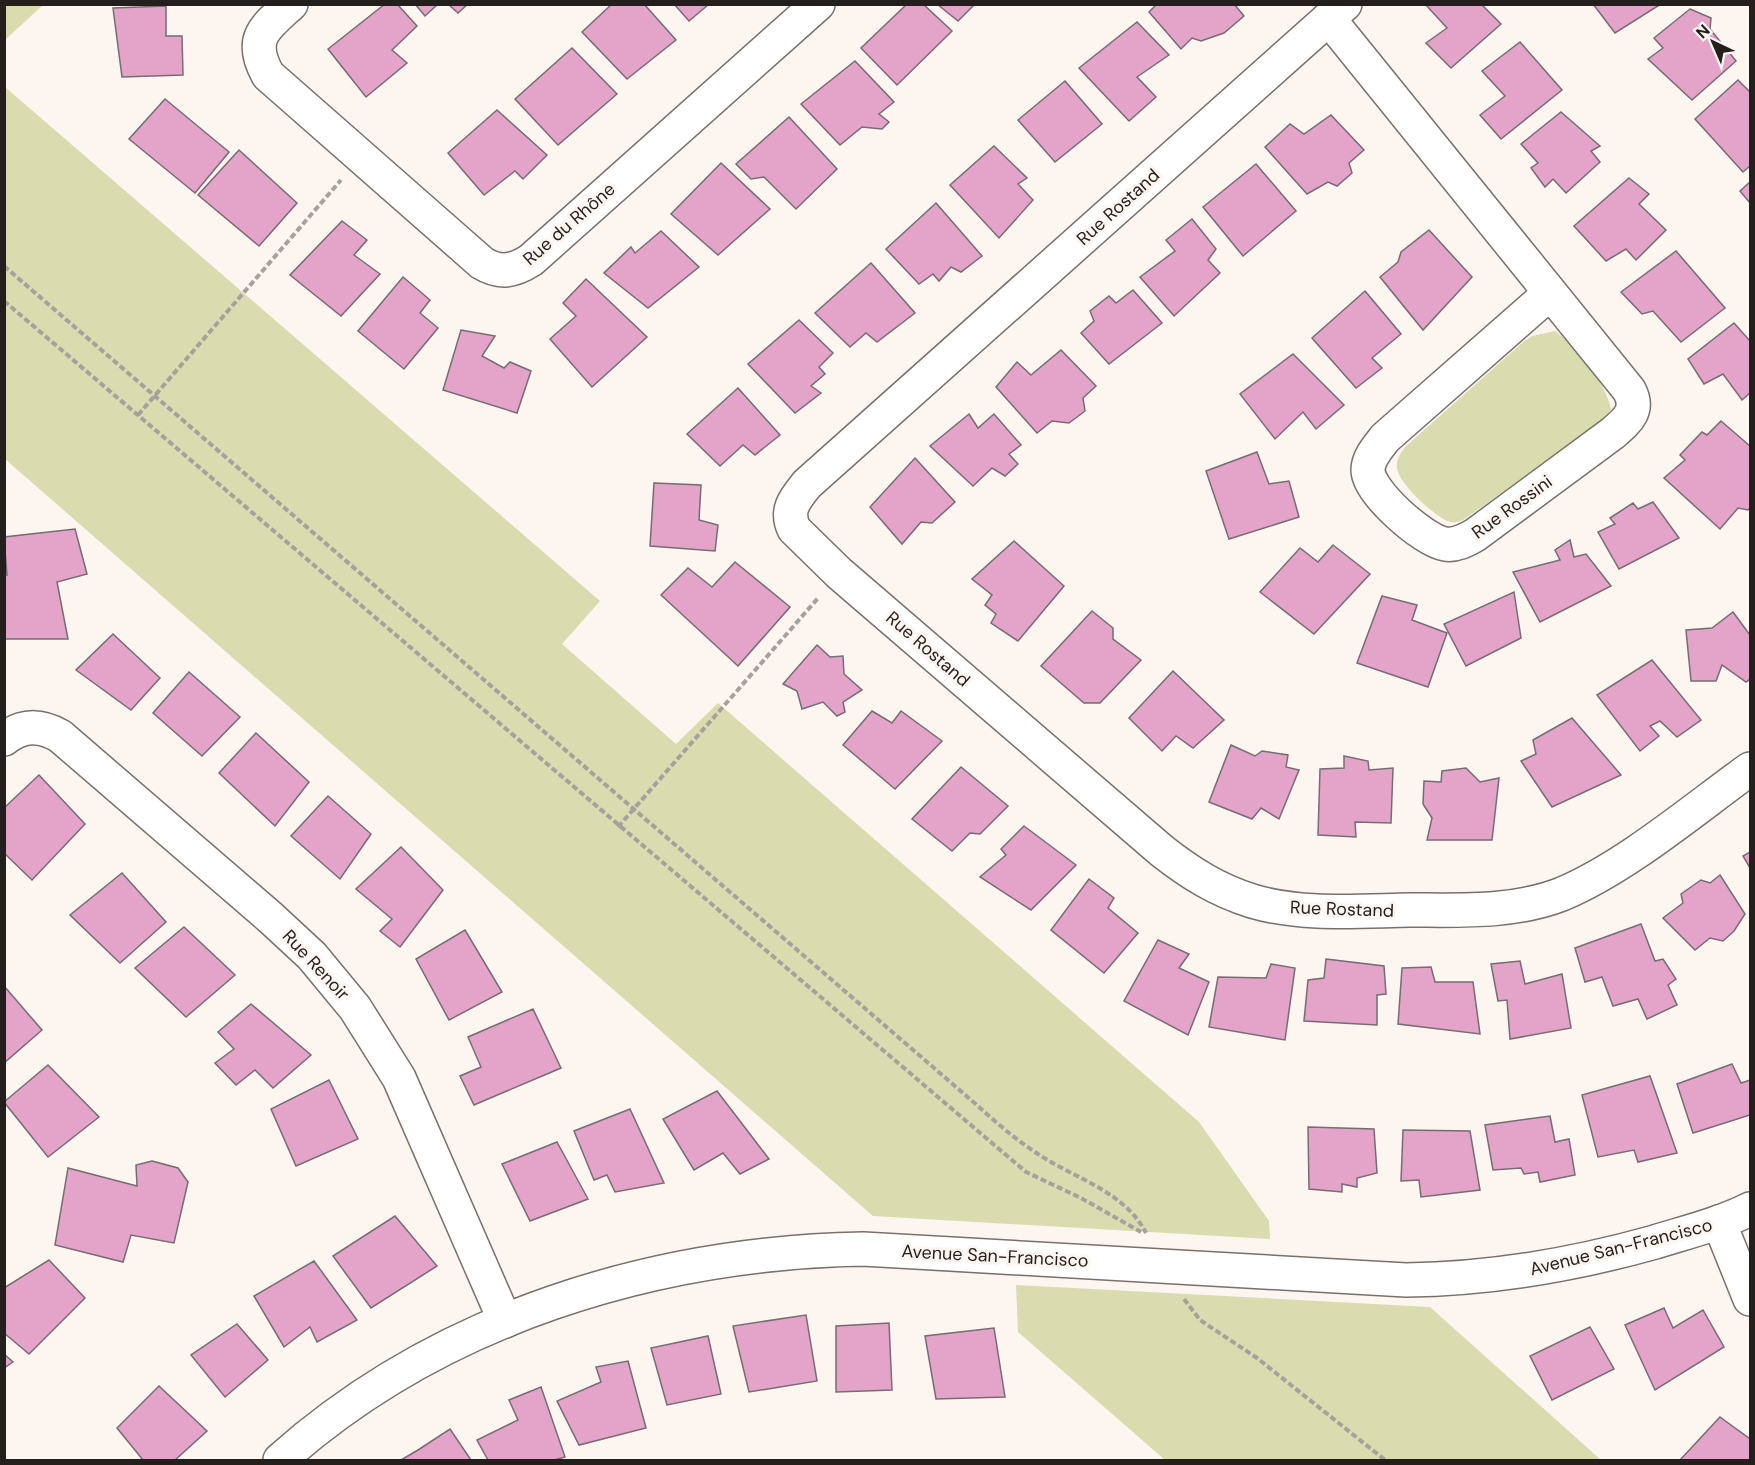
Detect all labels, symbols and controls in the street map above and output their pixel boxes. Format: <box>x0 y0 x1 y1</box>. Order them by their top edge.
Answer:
north arrow <box>1683 12 1743 72</box>
text: N <box>1691 20 1714 43</box>
street label: Rue Rostand <box>1071 163 1165 251</box>
street label: Rue du Rhône <box>518 177 620 271</box>
street label: Rue Rossini <box>1467 470 1557 544</box>
street label: Rue Rostand <box>881 606 975 692</box>
street label: Rue Rostand <box>1290 895 1394 923</box>
street label: Rue Renoir <box>277 924 355 1006</box>
street label: Avenue San-Francisco <box>1527 1213 1715 1281</box>
street label: Avenue San-Francisco <box>901 1239 1089 1273</box>

